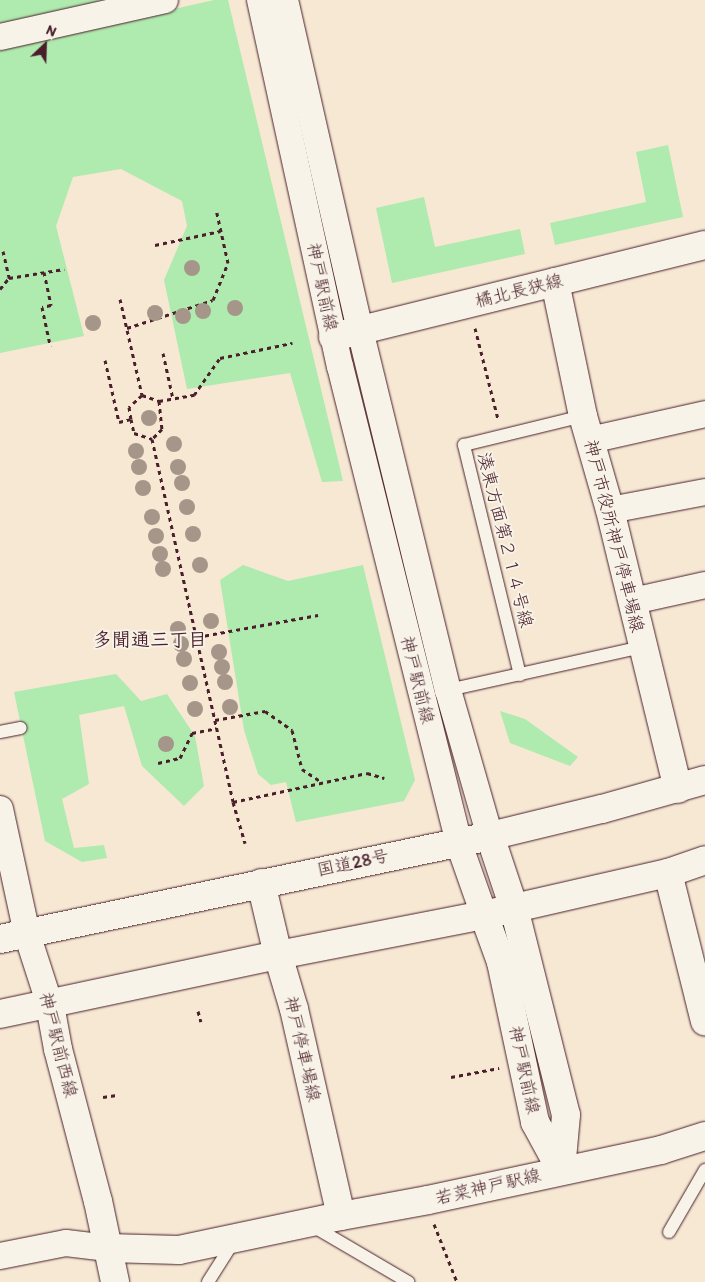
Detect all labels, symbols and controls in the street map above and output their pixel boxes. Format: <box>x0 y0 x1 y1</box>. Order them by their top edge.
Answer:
north arrow <box>20 20 70 70</box>
text: N <box>44 21 59 41</box>
street label: 神戸駅前線 <box>302 241 342 333</box>
street label: 橘北長狭線 <box>473 270 565 312</box>
street label: 神戸市役所神戸停車場線 <box>580 437 648 635</box>
street label: 湊東方面第２１４号線 <box>473 450 537 630</box>
district label: 多聞通三丁目 <box>93 629 207 651</box>
street label: 神戸駅前線 <box>396 634 438 726</box>
street label: 国道28号 <box>315 845 391 881</box>
street label: 神戸駅前西線 <box>34 990 82 1100</box>
street label: 神戸停車場線 <box>279 994 325 1104</box>
street label: 神戸駅前線 <box>504 1024 544 1116</box>
street label: 若菜神戸駅線 <box>433 1164 543 1210</box>

